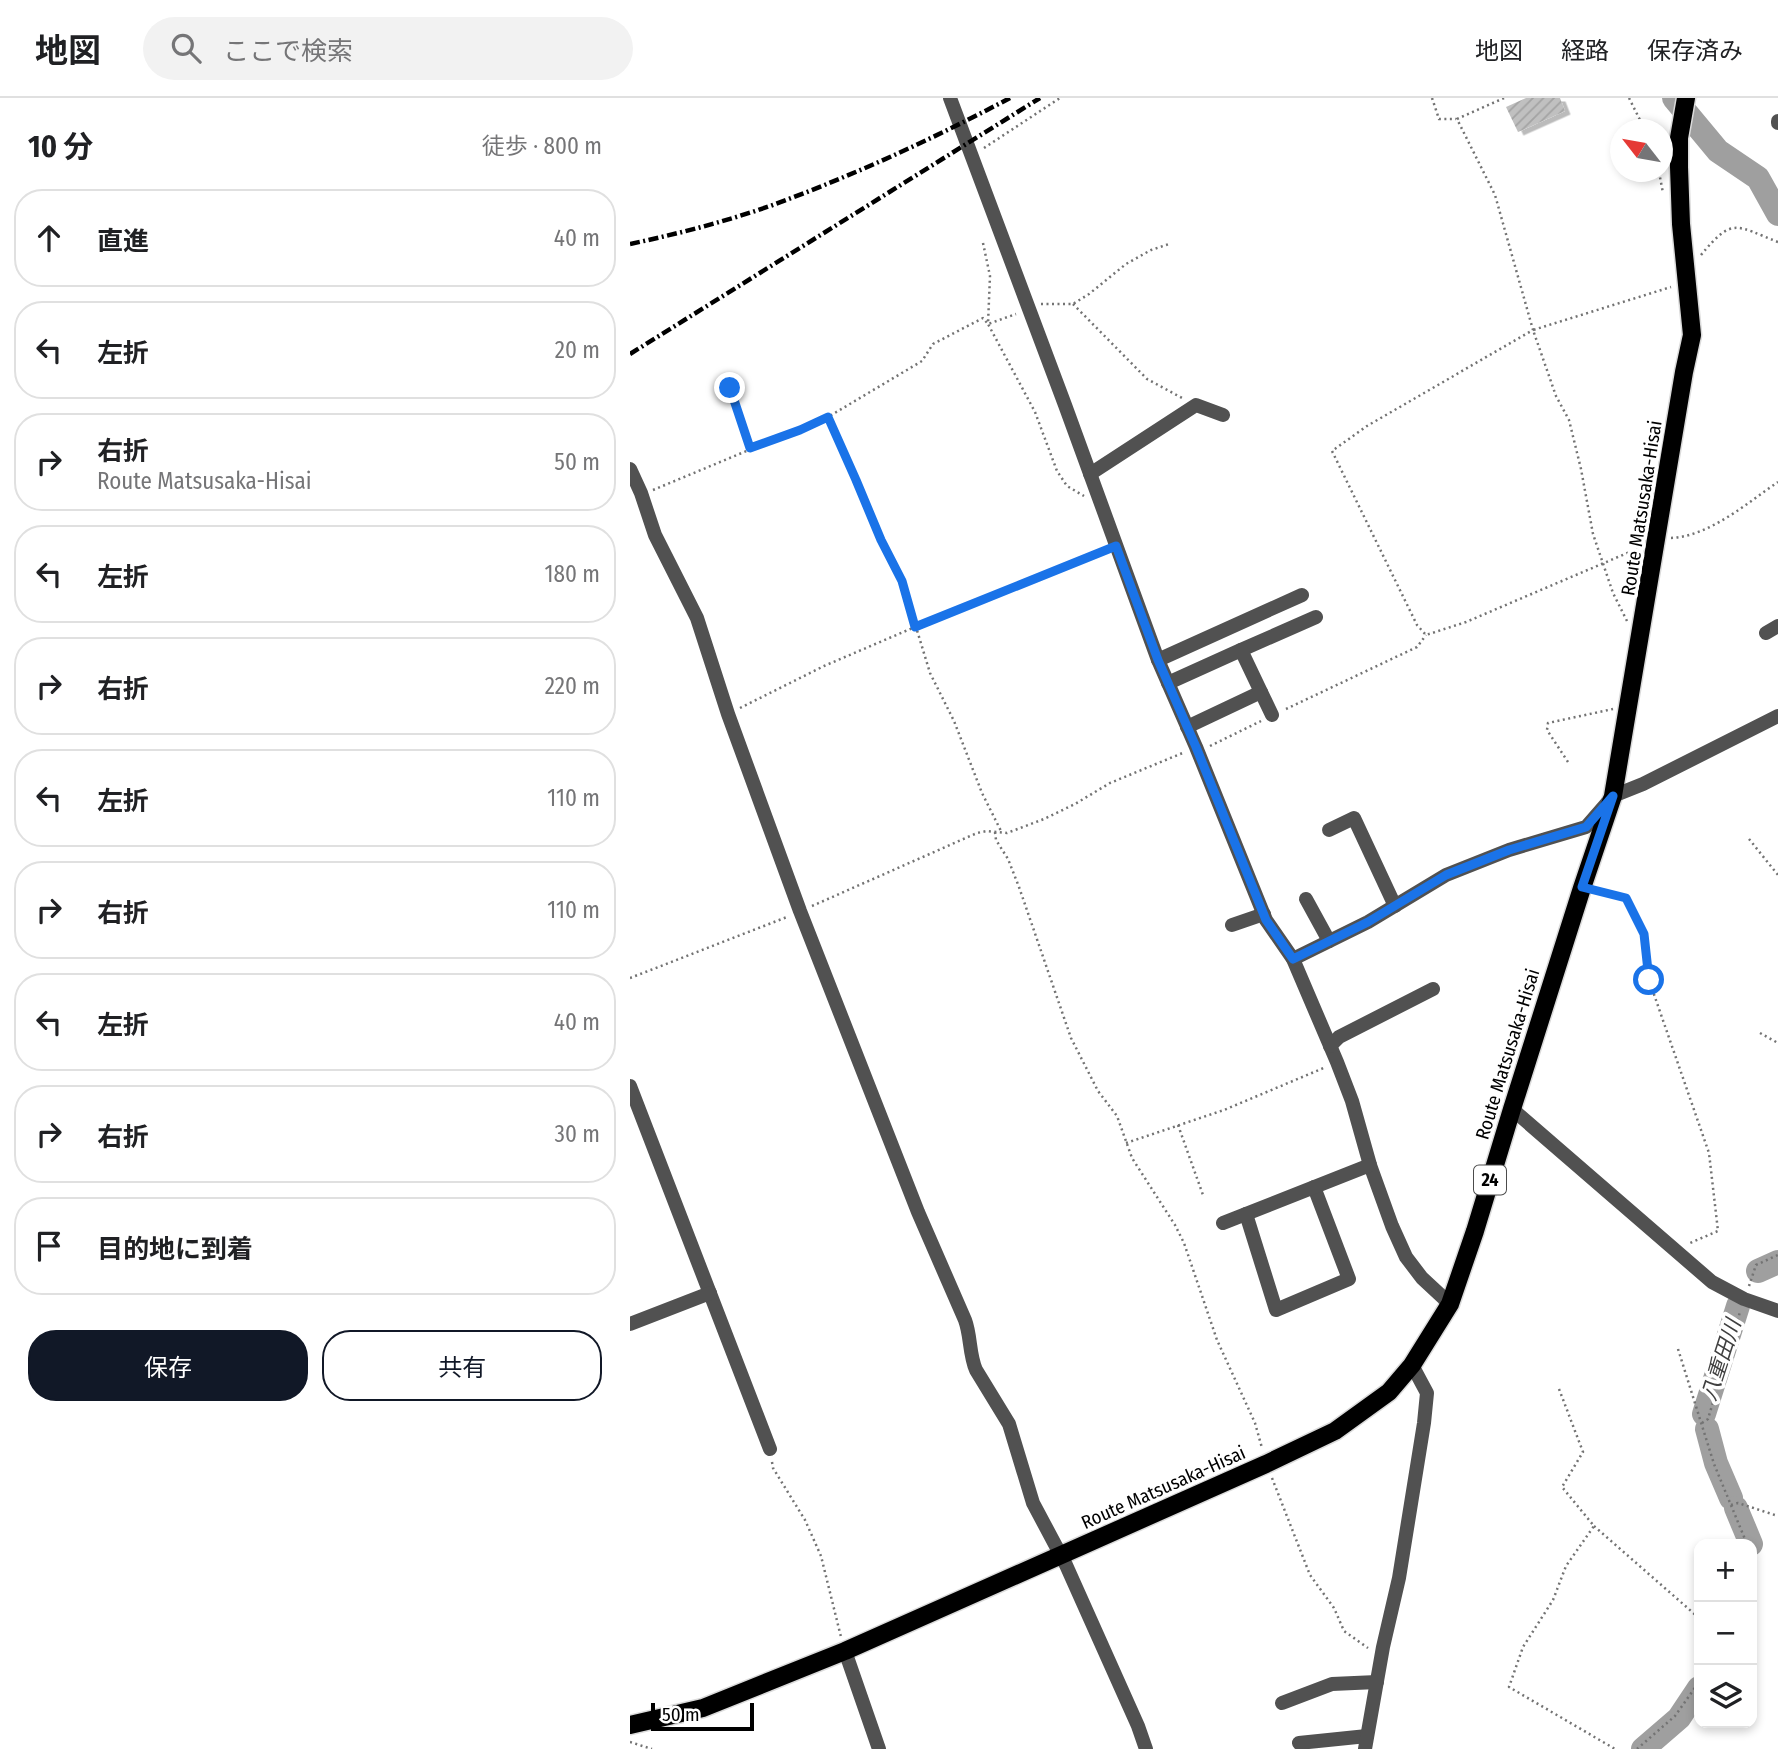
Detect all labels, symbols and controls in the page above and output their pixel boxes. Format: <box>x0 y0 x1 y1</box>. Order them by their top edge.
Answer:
search box <box>143 17 633 80</box>
icon: search <box>167 29 205 67</box>
text: 地図 <box>35 31 101 71</box>
text: ここで検索 <box>223 36 353 67</box>
text: 地図 <box>1475 37 1523 65</box>
text: 経路 <box>1561 37 1609 65</box>
text: 保存済み <box>1647 37 1743 65</box>
north arrow <box>1610 119 1673 182</box>
text: 10 分 <box>28 129 93 165</box>
text: 徒歩 · 800 m <box>482 132 602 160</box>
icon: ahead <box>30 219 68 257</box>
text: 40 m <box>554 224 600 252</box>
text: 直進 <box>97 226 149 257</box>
icon: left <box>30 331 68 369</box>
text: 20 m <box>555 336 600 364</box>
text: 左折 <box>97 338 149 369</box>
route end <box>714 372 745 403</box>
street label: Route Matsusaka-Hisai <box>1616 419 1667 597</box>
text: 右折 <box>97 436 149 467</box>
icon: right <box>30 443 68 481</box>
text: 50 m <box>554 448 600 476</box>
text: Route Matsusaka-Hisai <box>97 467 312 495</box>
icon: left <box>30 555 68 593</box>
text: 180 m <box>544 560 600 588</box>
text: 左折 <box>97 562 149 593</box>
icon: right <box>30 667 68 705</box>
text: 220 m <box>545 672 600 700</box>
text: 右折 <box>97 674 149 705</box>
icon: left <box>30 779 68 817</box>
text: 110 m <box>547 784 600 812</box>
text: 左折 <box>97 786 149 817</box>
icon: right <box>30 891 68 929</box>
text: 110 m <box>547 896 600 924</box>
text: 右折 <box>97 898 149 929</box>
route start <box>1633 964 1664 995</box>
street label: Route Matsusaka-Hisai <box>1471 966 1544 1142</box>
icon: left <box>30 1003 68 1041</box>
text: 40 m <box>554 1008 600 1036</box>
text: 左折 <box>97 1010 149 1041</box>
icon: right <box>30 1115 68 1153</box>
text: 30 m <box>555 1120 600 1148</box>
text: 右折 <box>97 1122 149 1153</box>
road number: 24 <box>1474 1166 1506 1195</box>
icon: arrive <box>30 1227 68 1265</box>
text: 目的地に到着 <box>97 1234 253 1265</box>
water label: 八重田川 <box>1696 1314 1747 1404</box>
button: 保存 <box>28 1330 308 1401</box>
button: 共有 <box>322 1330 602 1401</box>
street label: Route Matsusaka-Hisai <box>1078 1441 1249 1534</box>
map controls <box>1694 1539 1757 1728</box>
button: + <box>1694 1539 1757 1602</box>
button: − <box>1694 1602 1757 1665</box>
button: layers <box>1694 1665 1757 1728</box>
scale bar <box>651 1700 754 1732</box>
text: 50 m <box>662 1703 700 1726</box>

